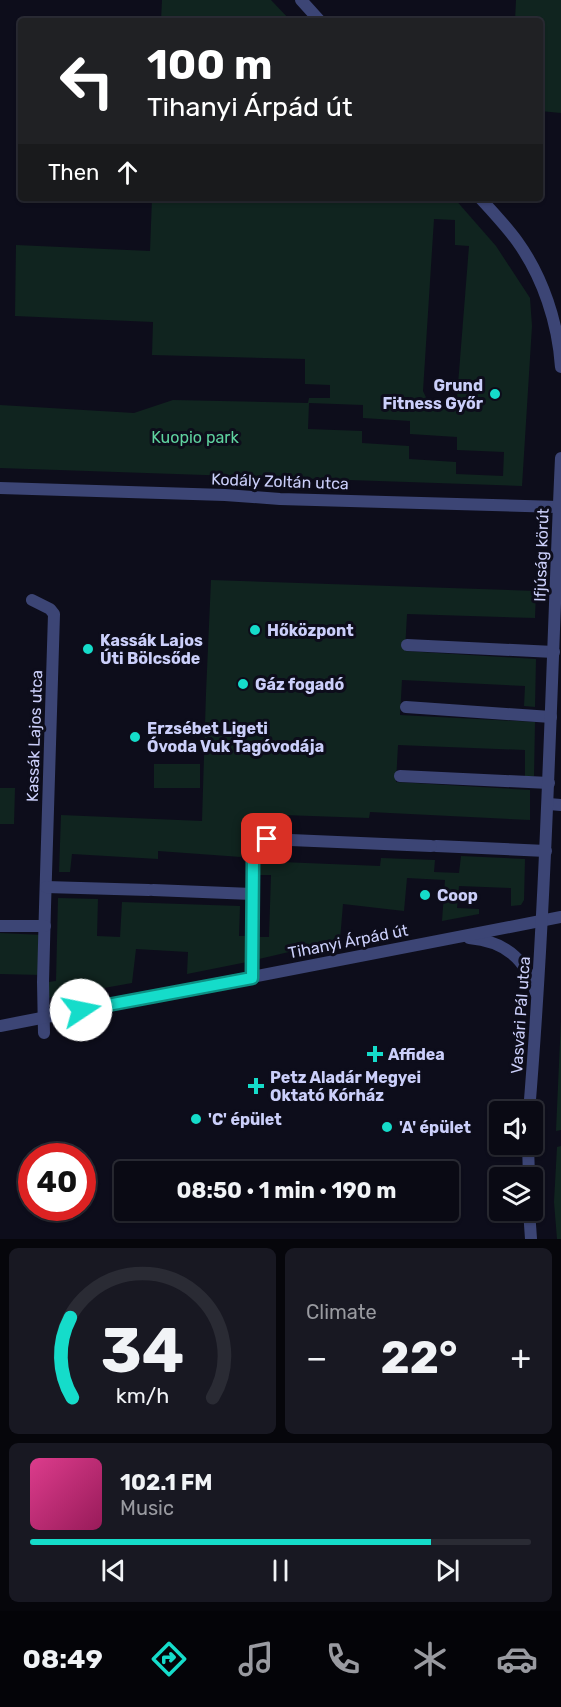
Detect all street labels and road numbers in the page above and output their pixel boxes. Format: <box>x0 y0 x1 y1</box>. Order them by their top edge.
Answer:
street label: Kodály Zoltán utca <box>211 470 349 493</box>
street label: Ifjúság körút <box>530 508 553 602</box>
street label: Kassák Lajos utca <box>23 670 46 803</box>
street label: Tihanyi Árpád út <box>286 921 410 962</box>
street label: Vasvári Pál utca <box>507 956 534 1074</box>

